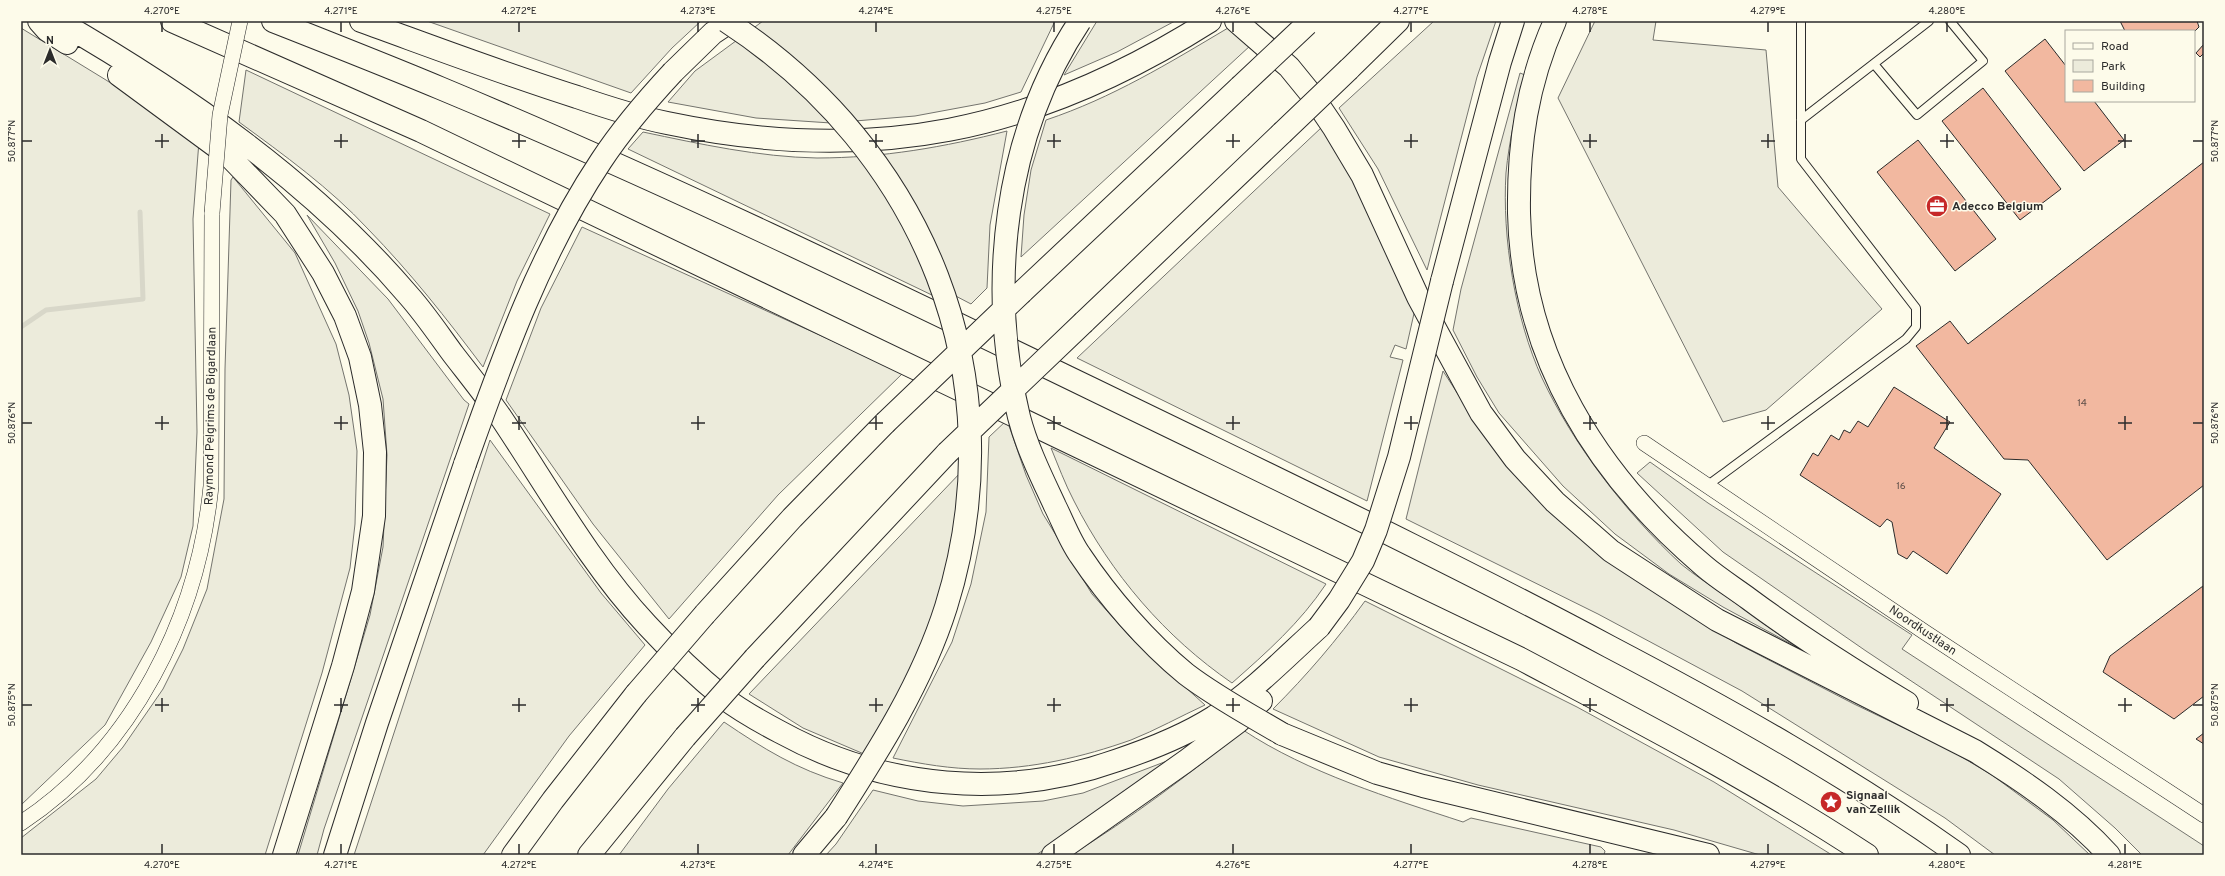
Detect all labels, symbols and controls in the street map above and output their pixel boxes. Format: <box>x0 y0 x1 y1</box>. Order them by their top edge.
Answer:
text: 4.270°E <box>144 5 180 18</box>
text: 4.271°E <box>324 5 358 18</box>
text: 4.272°E <box>501 5 537 18</box>
text: 4.273°E <box>680 5 716 18</box>
text: 4.274°E <box>859 5 893 18</box>
text: 4.275°E <box>1036 5 1072 18</box>
text: 4.276°E <box>1215 5 1251 18</box>
text: 4.277°E <box>1393 5 1429 18</box>
text: 4.278°E <box>1572 5 1608 18</box>
text: 4.279°E <box>1750 5 1786 18</box>
text: 4.280°E <box>1928 5 1966 18</box>
north arrow <box>30 30 70 70</box>
legend <box>2065 30 2195 102</box>
text: N <box>46 34 54 48</box>
text: Road <box>2101 39 2129 55</box>
text: Park <box>2101 59 2126 75</box>
text: Building <box>2101 79 2145 95</box>
text: 50.877°N <box>6 120 19 162</box>
text: 50.877°N <box>2209 120 2222 162</box>
office icon: Adecco Belgium <box>1924 193 1950 219</box>
place label: Adecco Belgium <box>1952 199 2044 215</box>
street label: Raymond Pelgrims de Bigardlaan <box>201 327 221 505</box>
house number: 14 <box>2077 397 2087 410</box>
text: 50.876°N <box>6 402 19 444</box>
text: 50.876°N <box>2209 402 2222 444</box>
house number: 16 <box>1896 480 1906 493</box>
street label: Noordkustlaan <box>1885 602 1960 659</box>
text: 50.875°N <box>6 683 19 727</box>
text: 50.875°N <box>2209 683 2222 727</box>
place label: Signaal van Zellik <box>1846 788 1901 818</box>
place icon: Signaal van Zellik <box>1818 789 1844 815</box>
text: 4.270°E <box>144 859 180 872</box>
text: 4.271°E <box>324 859 358 872</box>
text: 4.272°E <box>501 859 537 872</box>
text: 4.273°E <box>680 859 716 872</box>
text: 4.274°E <box>859 859 893 872</box>
text: 4.275°E <box>1036 859 1072 872</box>
text: 4.276°E <box>1215 859 1251 872</box>
text: 4.277°E <box>1393 859 1429 872</box>
text: 4.278°E <box>1572 859 1608 872</box>
text: 4.279°E <box>1750 859 1786 872</box>
text: 4.280°E <box>1928 859 1966 872</box>
text: 4.281°E <box>2108 859 2142 872</box>

